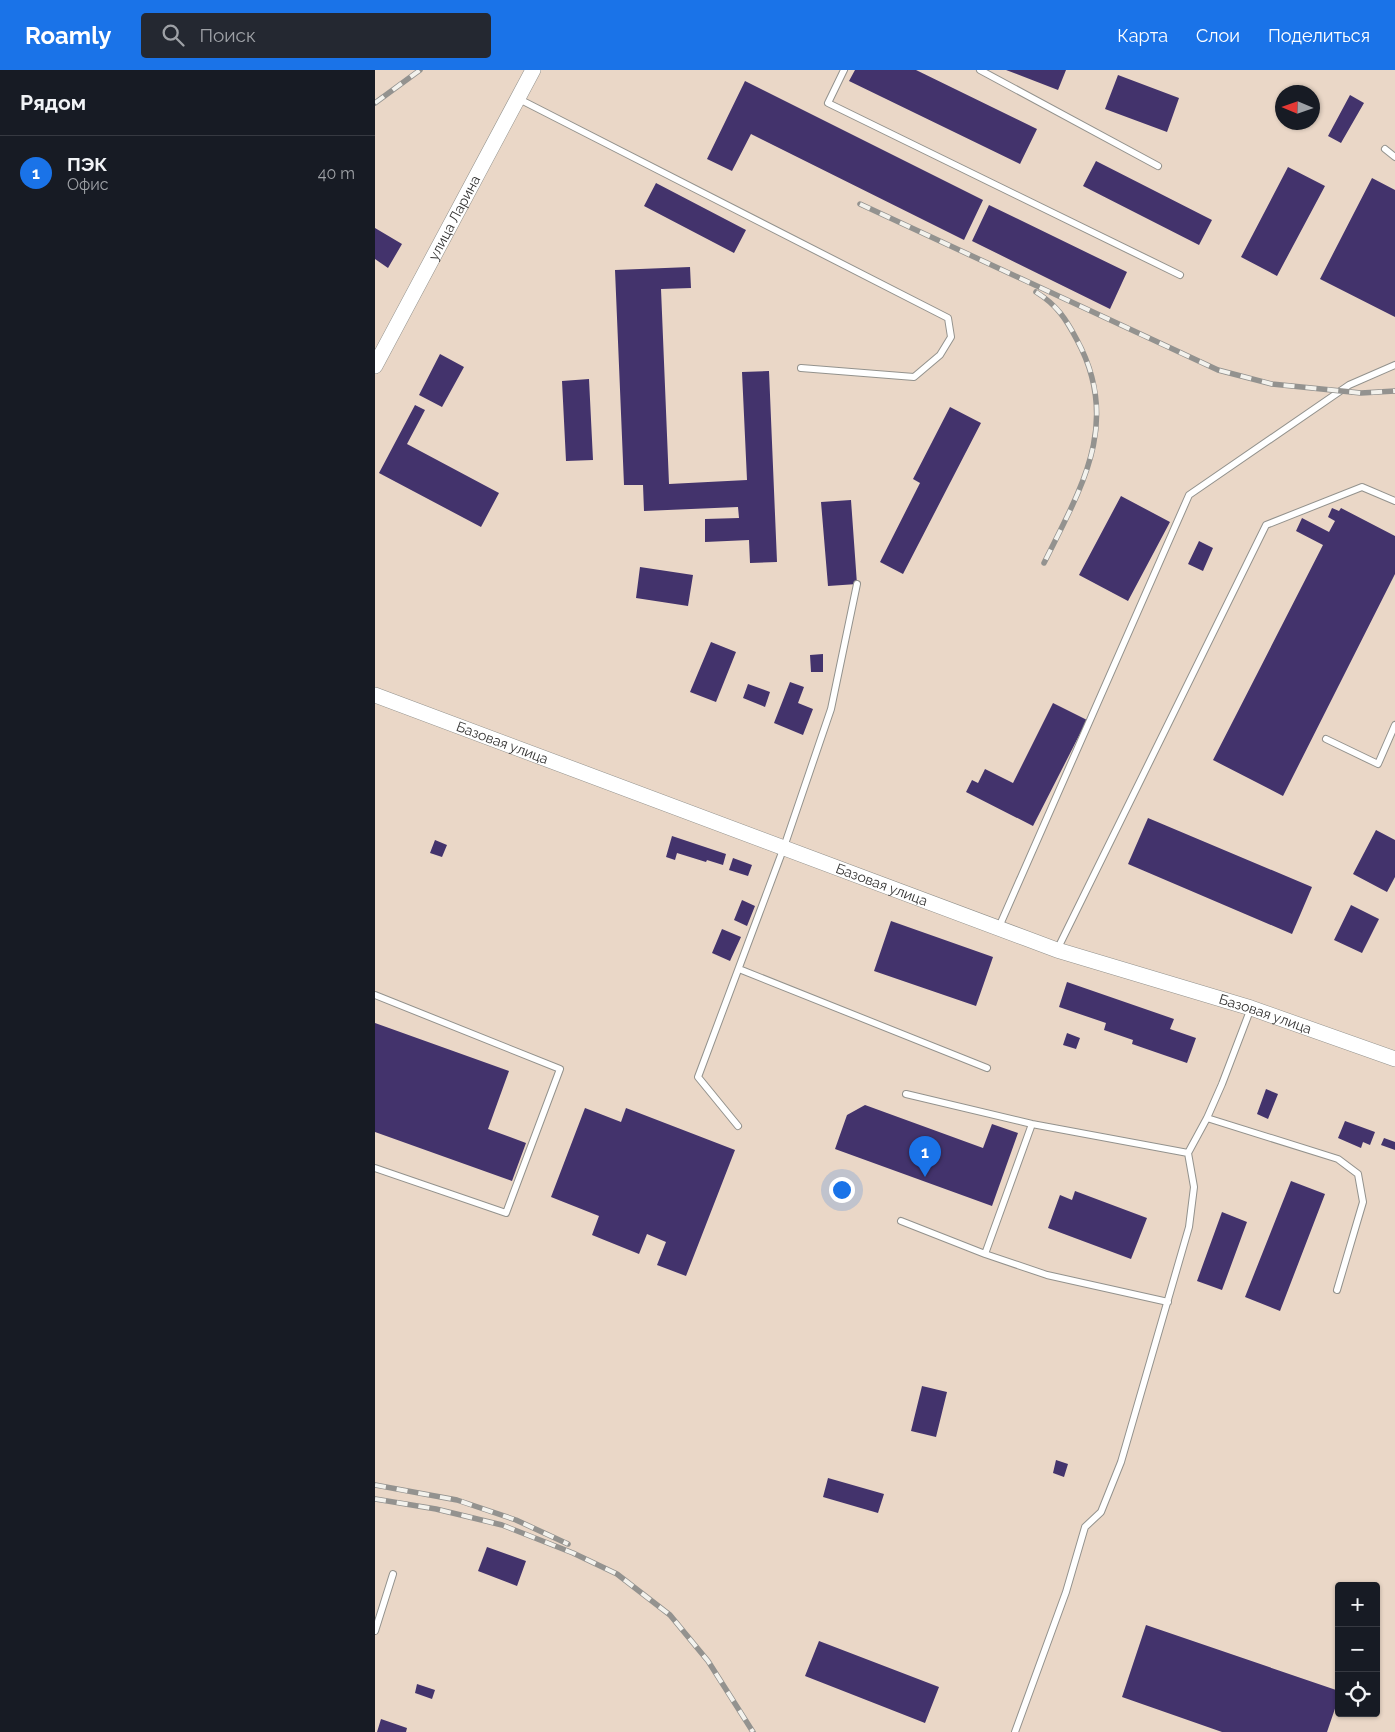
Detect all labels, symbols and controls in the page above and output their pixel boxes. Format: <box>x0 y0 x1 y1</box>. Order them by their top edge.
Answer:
search box <box>141 13 491 58</box>
text: Roamly <box>25 21 111 50</box>
icon: search <box>159 21 187 49</box>
text: Поиск <box>199 24 256 46</box>
text: Карта <box>1117 25 1168 46</box>
text: Слои <box>1196 25 1240 46</box>
text: Поделиться <box>1268 25 1370 46</box>
north arrow <box>1275 85 1320 130</box>
text: Рядом <box>20 90 86 115</box>
text: ПЭК <box>67 153 107 175</box>
text: 1 <box>32 164 40 183</box>
text: 40 m <box>318 164 355 183</box>
street label: улица Ларина <box>425 173 483 263</box>
text: Офис <box>67 175 108 194</box>
street label: Базовая улица <box>454 718 551 767</box>
street label: Базовая улица <box>834 860 930 909</box>
street label: Базовая улица <box>1217 991 1314 1037</box>
pin: 1 <box>909 1136 941 1177</box>
your location <box>829 1177 855 1203</box>
map controls <box>1335 1582 1380 1717</box>
button: + <box>1335 1582 1380 1627</box>
button: − <box>1335 1627 1380 1672</box>
button: locate <box>1335 1672 1380 1717</box>

